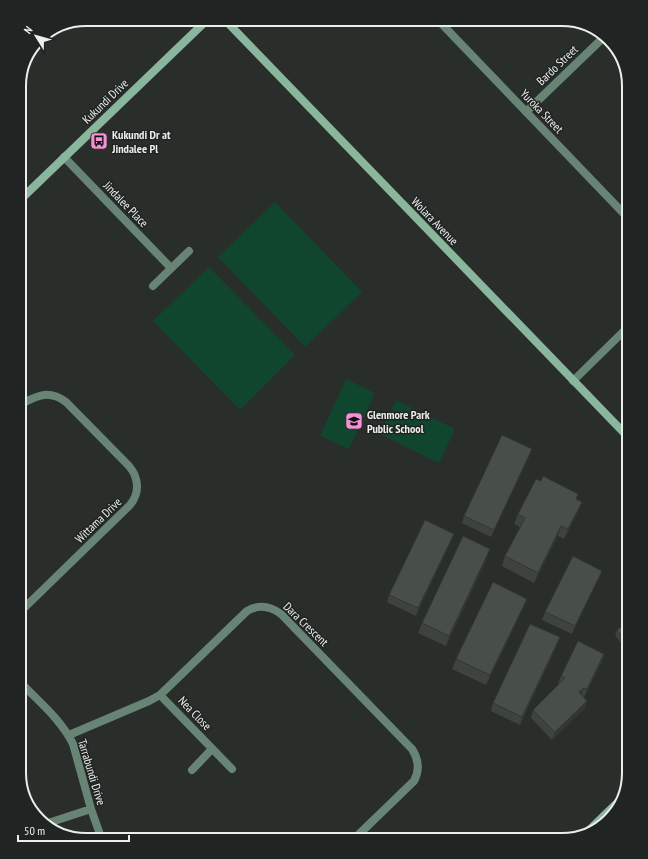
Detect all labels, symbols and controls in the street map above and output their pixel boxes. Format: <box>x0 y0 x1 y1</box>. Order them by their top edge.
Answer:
north arrow <box>16 16 56 56</box>
text: N <box>21 23 35 37</box>
street label: Bardo Street <box>533 41 581 88</box>
street label: Kukundi Drive <box>79 75 131 127</box>
street label: Yuroka Street <box>517 86 567 137</box>
place label: Kukundi Dr at Jindalee Pl <box>111 127 171 156</box>
bus stop icon: Kukundi Dr at Jindalee Pl <box>89 131 109 151</box>
street label: Jindalee Place <box>100 177 152 230</box>
street label: Wolara Avenue <box>408 194 462 248</box>
place label: Glenmore Park Public School <box>367 407 430 436</box>
school or university icon: Glenmore Park Public School <box>344 411 364 431</box>
street label: Wittama Drive <box>72 494 124 546</box>
street label: Dara Crescent <box>280 599 332 650</box>
street label: Nea Close <box>175 693 215 733</box>
street label: Tarrabundi Drive <box>75 737 109 807</box>
scale bar <box>18 817 129 843</box>
text: 50 m <box>24 823 45 838</box>

